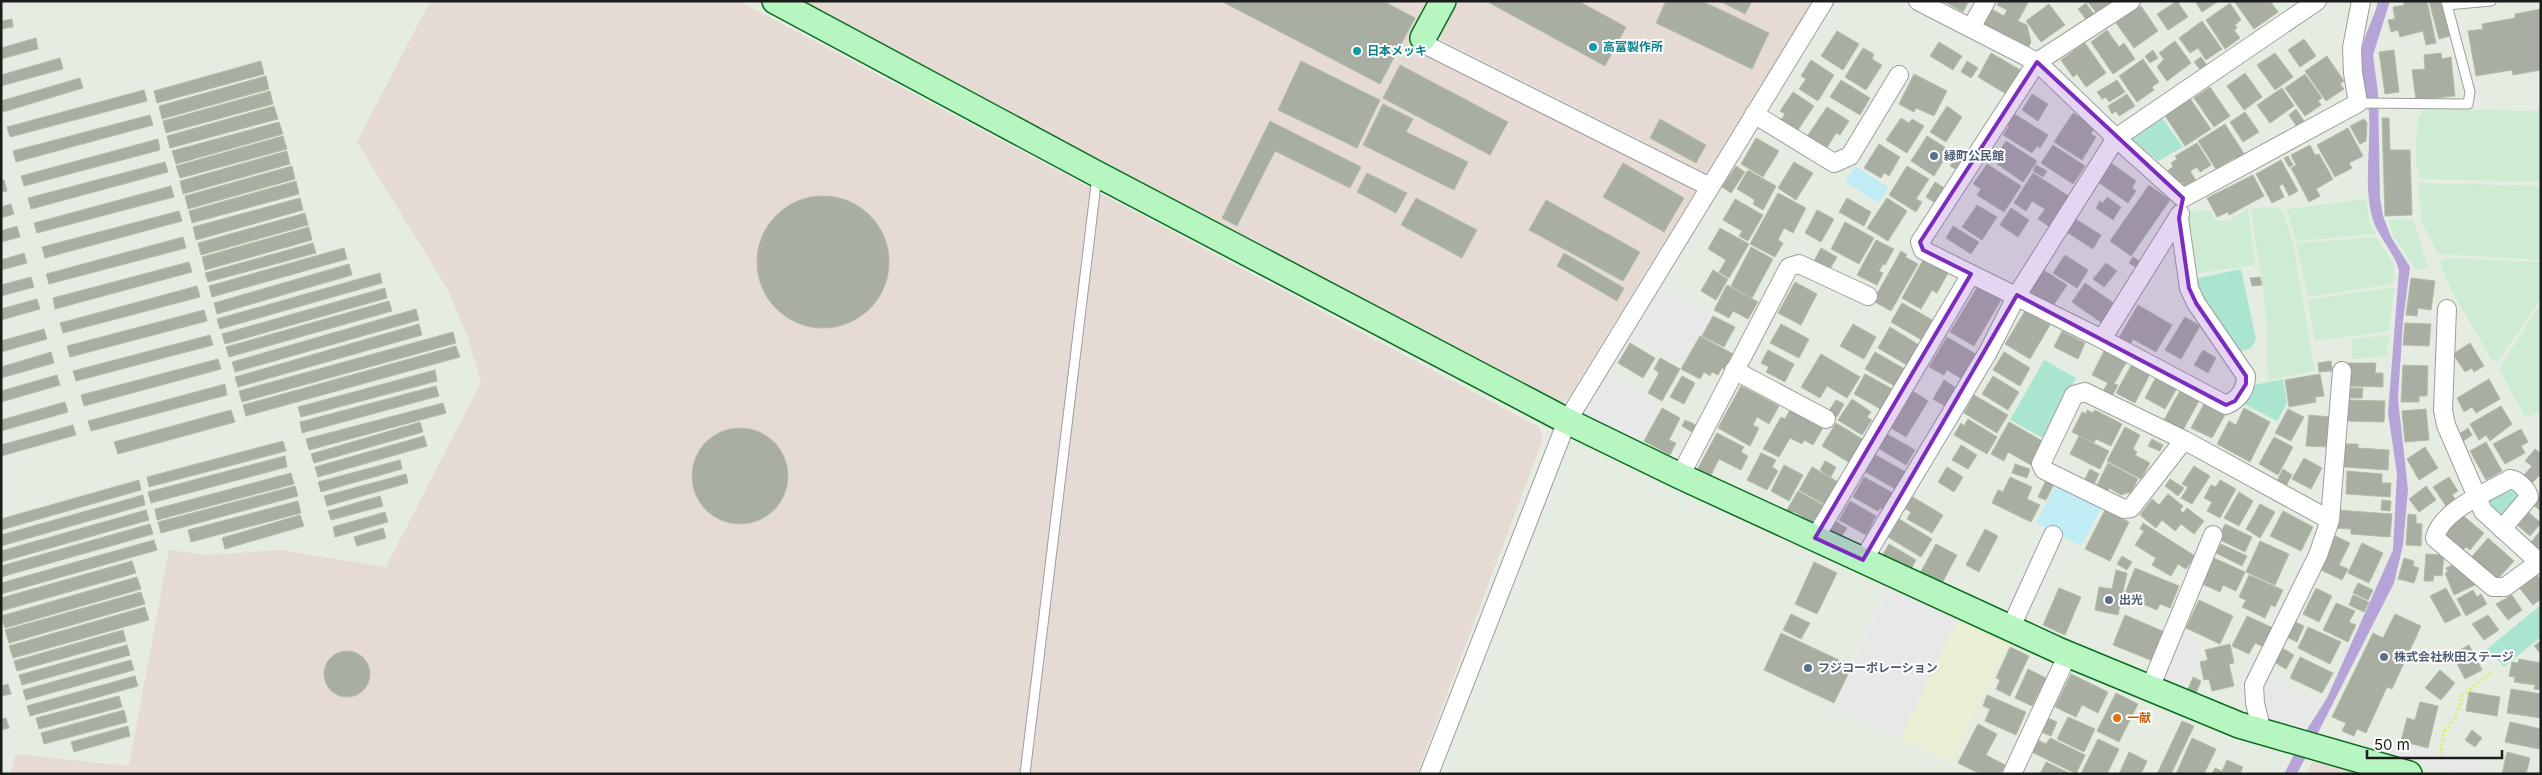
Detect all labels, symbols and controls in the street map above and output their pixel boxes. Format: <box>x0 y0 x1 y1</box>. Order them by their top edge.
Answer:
place label: 高富製作所 <box>1603 39 1663 54</box>
marker: 高富製作所 <box>1587 41 1599 53</box>
place label: 日本メッキ <box>1367 43 1427 58</box>
marker: 日本メッキ <box>1351 45 1363 57</box>
place label: 緑町公民館 <box>1944 148 2004 163</box>
marker: 緑町公民館 <box>1928 150 1940 162</box>
place label: 出光 <box>2119 592 2143 607</box>
marker: 出光 <box>2103 594 2115 606</box>
place label: 株式会社秋田ステージ <box>2394 649 2514 664</box>
marker: 株式会社秋田ステージ <box>2378 651 2390 663</box>
place label: フジコーポレーション <box>1818 660 1938 675</box>
marker: フジコーポレーション <box>1802 662 1814 674</box>
place label: 一献 <box>2127 710 2151 725</box>
marker: 一献 <box>2111 712 2123 724</box>
scale bar <box>2367 728 2502 760</box>
text: 50 m <box>2374 735 2410 754</box>

